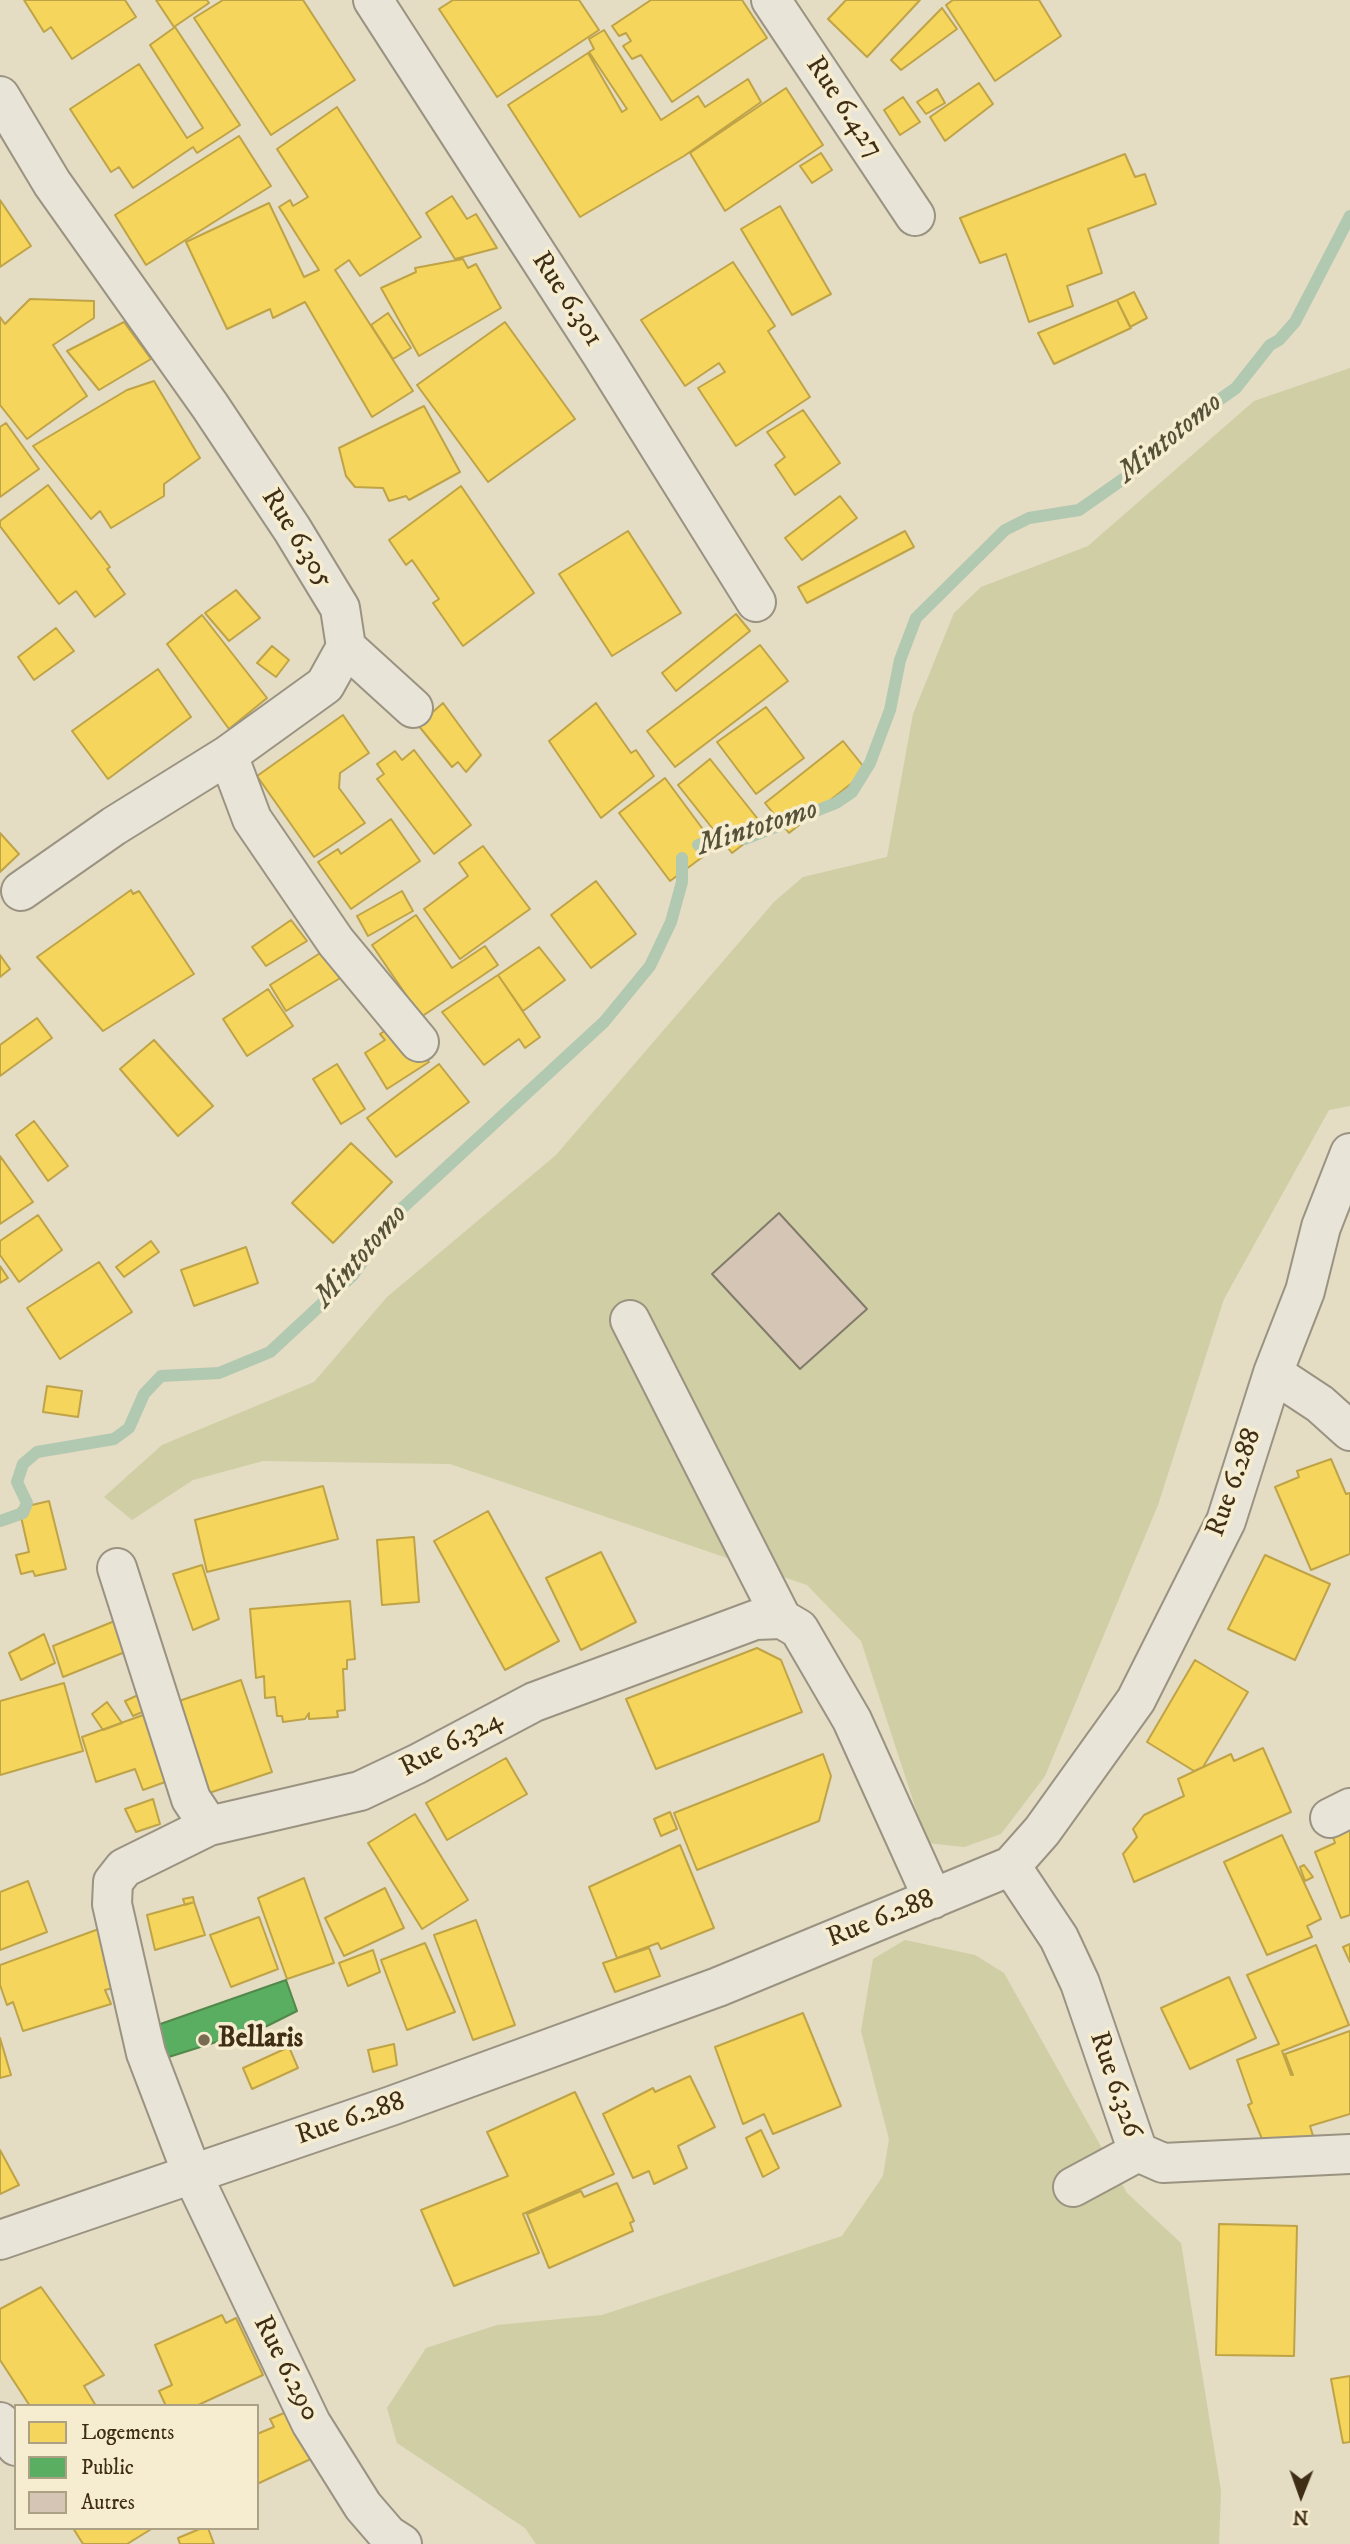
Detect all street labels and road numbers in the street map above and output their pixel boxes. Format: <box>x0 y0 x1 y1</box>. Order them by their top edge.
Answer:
street label: Rue 6.427 <box>797 51 889 165</box>
street label: Rue 6.301 <box>523 246 609 354</box>
street label: Rue 6.305 <box>253 483 339 595</box>
street label: Rue 6.288 <box>1200 1424 1270 1542</box>
street label: Rue 6.324 <box>395 1704 509 1786</box>
street label: Rue 6.288 <box>822 1883 940 1957</box>
street label: Rue 6.326 <box>1080 2028 1148 2142</box>
street label: Rue 6.288 <box>292 2086 410 2154</box>
street label: Rue 6.290 <box>244 2311 326 2427</box>

